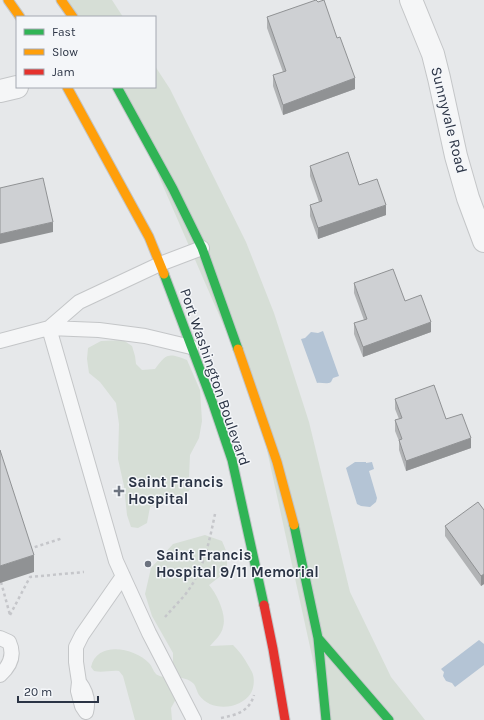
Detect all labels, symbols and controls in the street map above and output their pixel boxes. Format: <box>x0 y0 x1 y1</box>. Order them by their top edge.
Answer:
legend <box>16 16 156 88</box>
text: Fast <box>52 25 76 39</box>
text: Slow <box>52 45 78 59</box>
text: Jam <box>52 65 75 79</box>
street label: Sunnyvale Road <box>427 65 471 175</box>
street label: Port Washington Boulevard <box>176 286 254 468</box>
place label: Saint Francis Hospital <box>128 473 223 508</box>
marker: Saint Francis Hospital <box>113 485 125 497</box>
place label: Saint Francis Hospital 9/11 Memorial <box>156 546 319 581</box>
marker: Saint Francis Hospital 9/11 Memorial <box>143 559 153 569</box>
scale bar <box>18 678 98 704</box>
text: 20 m <box>24 685 52 699</box>

